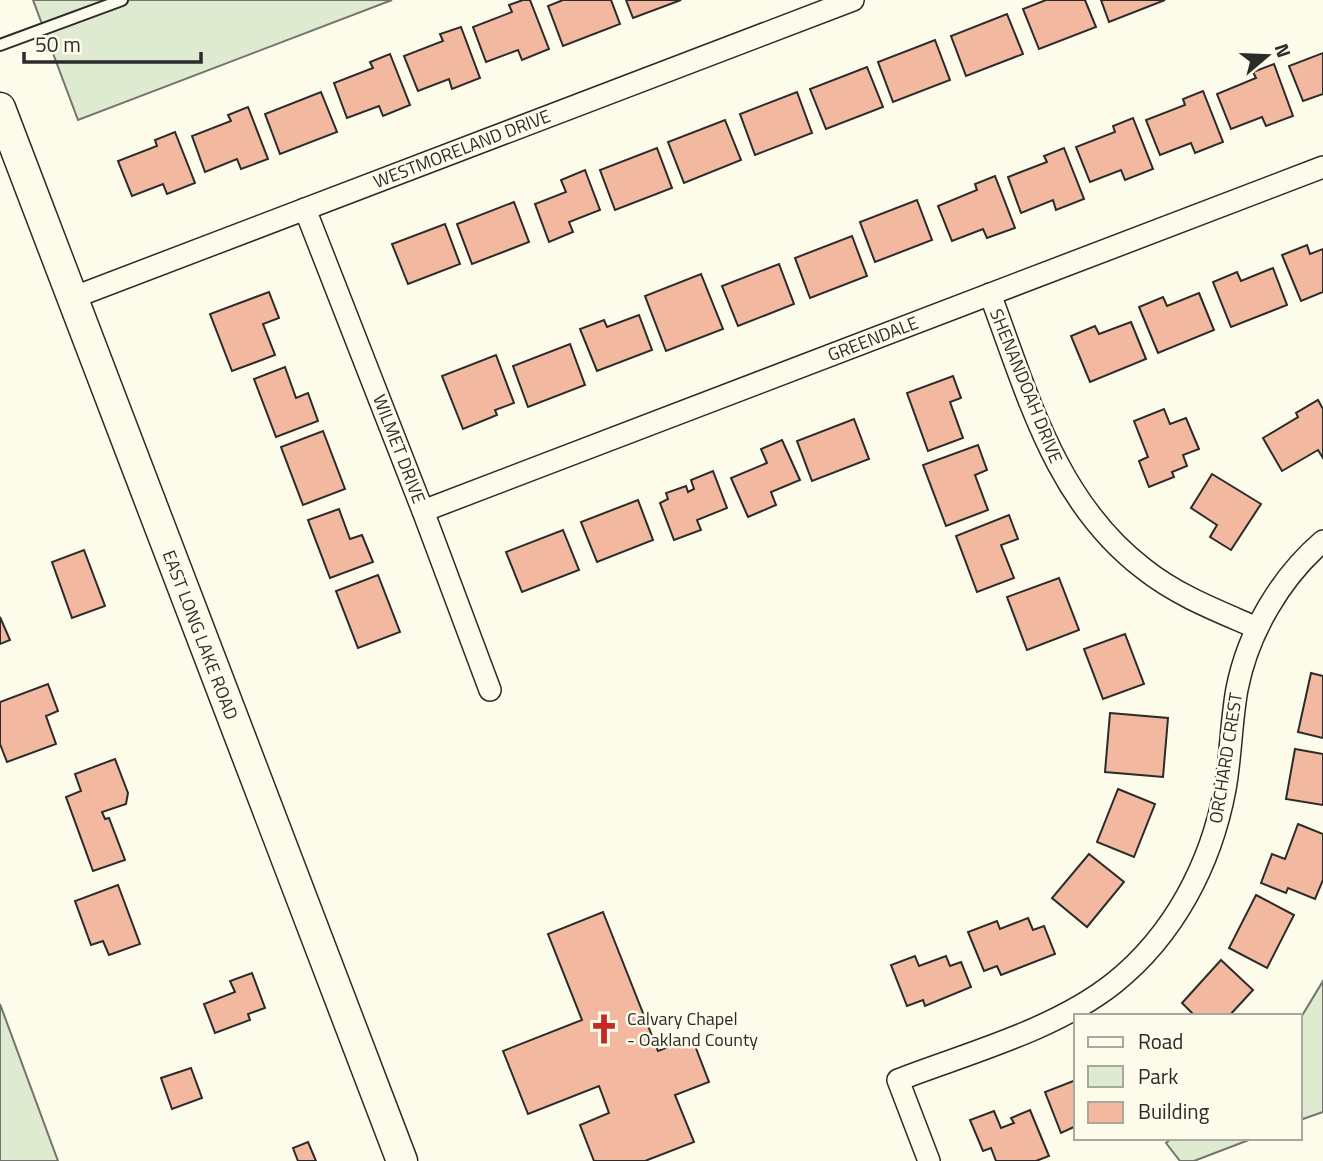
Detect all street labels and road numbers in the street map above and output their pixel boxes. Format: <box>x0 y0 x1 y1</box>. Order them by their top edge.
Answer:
street label: WESTMORELAND DRIVE <box>369 102 554 195</box>
street label: SHENANDOAH DRIVE <box>983 304 1070 467</box>
street label: GREENDALE <box>824 309 922 368</box>
street label: WILMET DRIVE <box>366 390 433 507</box>
street label: EAST LONG LAKE ROAD <box>156 546 245 724</box>
street label: ORCHARD CREST <box>1202 690 1249 825</box>

